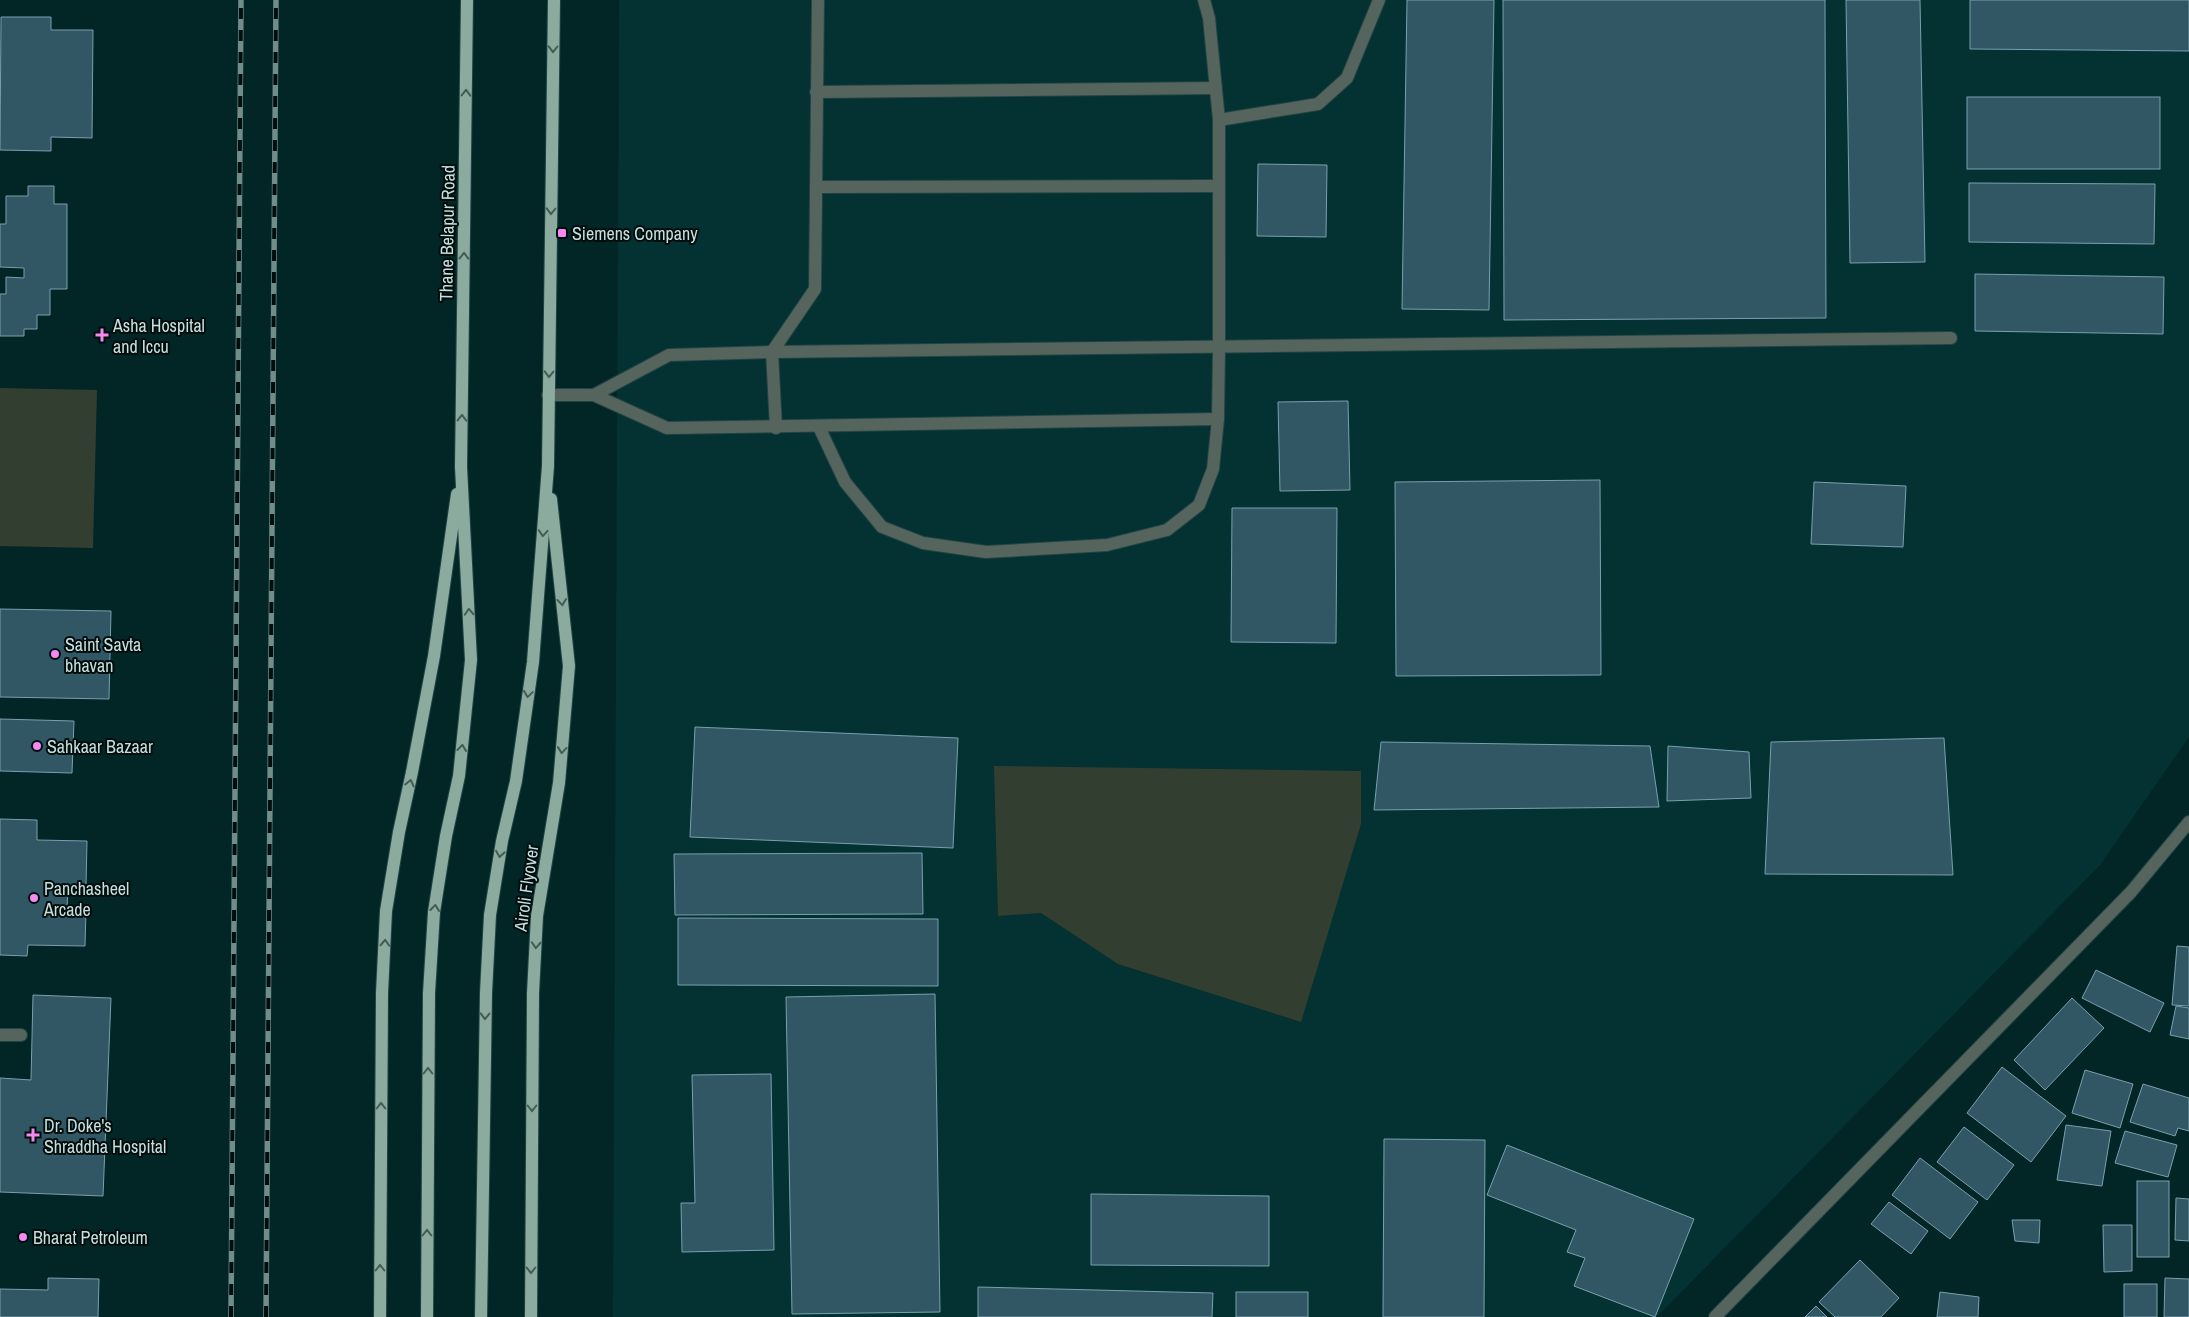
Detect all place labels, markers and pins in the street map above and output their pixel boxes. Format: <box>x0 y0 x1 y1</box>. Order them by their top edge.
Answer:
place label: Siemens Company <box>572 221 698 246</box>
marker: Siemens Company <box>556 227 568 239</box>
place label: Asha Hospital and Iccu <box>112 313 205 359</box>
marker: Asha Hospital and Iccu <box>95 328 109 342</box>
place label: Saint Savta bhavan <box>65 632 141 678</box>
marker: Saint Savta bhavan <box>49 648 61 660</box>
place label: Sahkaar Bazaar <box>47 734 153 759</box>
marker: Sahkaar Bazaar <box>31 740 43 752</box>
place label: Panchasheel Arcade <box>43 876 129 922</box>
marker: Panchasheel Arcade <box>28 892 40 904</box>
place label: Dr. Doke's Shraddha Hospital <box>44 1113 166 1159</box>
marker: Dr. Doke's Shraddha Hospital <box>26 1128 40 1142</box>
place label: Bharat Petroleum <box>33 1225 148 1250</box>
marker: Bharat Petroleum <box>17 1231 29 1243</box>

